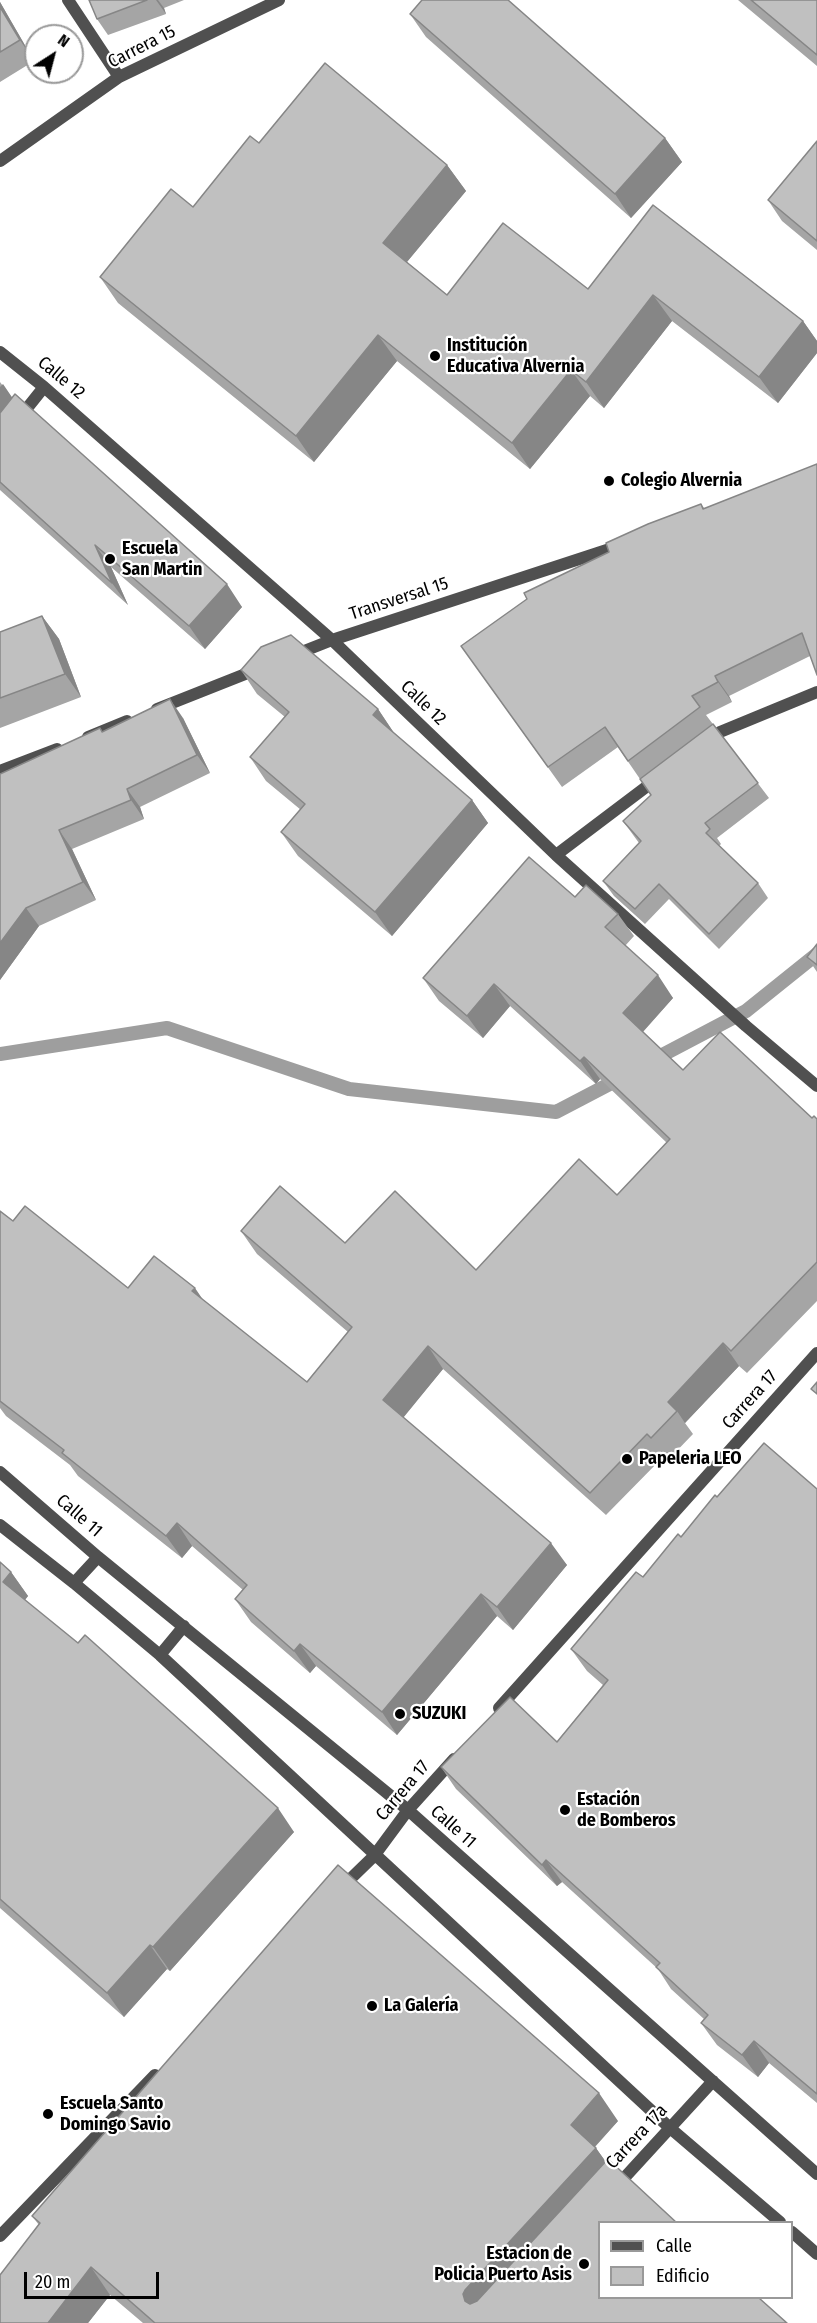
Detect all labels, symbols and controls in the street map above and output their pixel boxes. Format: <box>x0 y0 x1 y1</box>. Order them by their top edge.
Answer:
street label: Carrera 15 <box>105 21 179 73</box>
north arrow <box>24 24 84 84</box>
text: N <box>54 30 73 51</box>
place label: Institución Educativa Alvernia <box>447 335 584 378</box>
marker: Institución Educativa Alvernia <box>428 349 442 363</box>
street label: Calle 12 <box>33 352 89 404</box>
place label: Colegio Alvernia <box>621 470 742 492</box>
marker: Colegio Alvernia <box>602 474 616 488</box>
place label: Escuela San Martin <box>122 538 202 580</box>
marker: Escuela San Martin <box>103 552 117 566</box>
street label: Transversal 15 <box>347 573 451 625</box>
street label: Calle 12 <box>396 676 450 730</box>
street label: Carrera 17 <box>718 1366 782 1434</box>
place label: Papeleria LEO <box>639 1448 742 1470</box>
marker: Papeleria LEO <box>620 1452 634 1466</box>
street label: Calle 11 <box>52 1490 106 1542</box>
place label: SUZUKI <box>412 1703 466 1725</box>
marker: SUZUKI <box>393 1707 407 1721</box>
street label: Carrera 17 <box>372 1757 434 1825</box>
place label: Estación de Bomberos <box>577 1789 676 1832</box>
street label: Calle 11 <box>426 1801 480 1853</box>
marker: Estación de Bomberos <box>558 1803 572 1817</box>
place label: La Galería <box>384 1995 459 2017</box>
marker: La Galería <box>365 1999 379 2013</box>
place label: Escuela Santo Domingo Savio <box>60 2093 171 2136</box>
street label: Carrera 17a <box>602 2100 672 2174</box>
marker: Escuela Santo Domingo Savio <box>41 2107 55 2121</box>
legend <box>598 2221 793 2299</box>
text: Calle <box>656 2235 692 2257</box>
place label: Estacion de Policia Puerto Asis <box>434 2243 572 2286</box>
marker: Estacion de Policia Puerto Asis <box>577 2257 591 2271</box>
scale bar <box>27 2260 162 2298</box>
text: Edificio <box>656 2265 709 2287</box>
text: 20 m <box>35 2271 70 2293</box>

